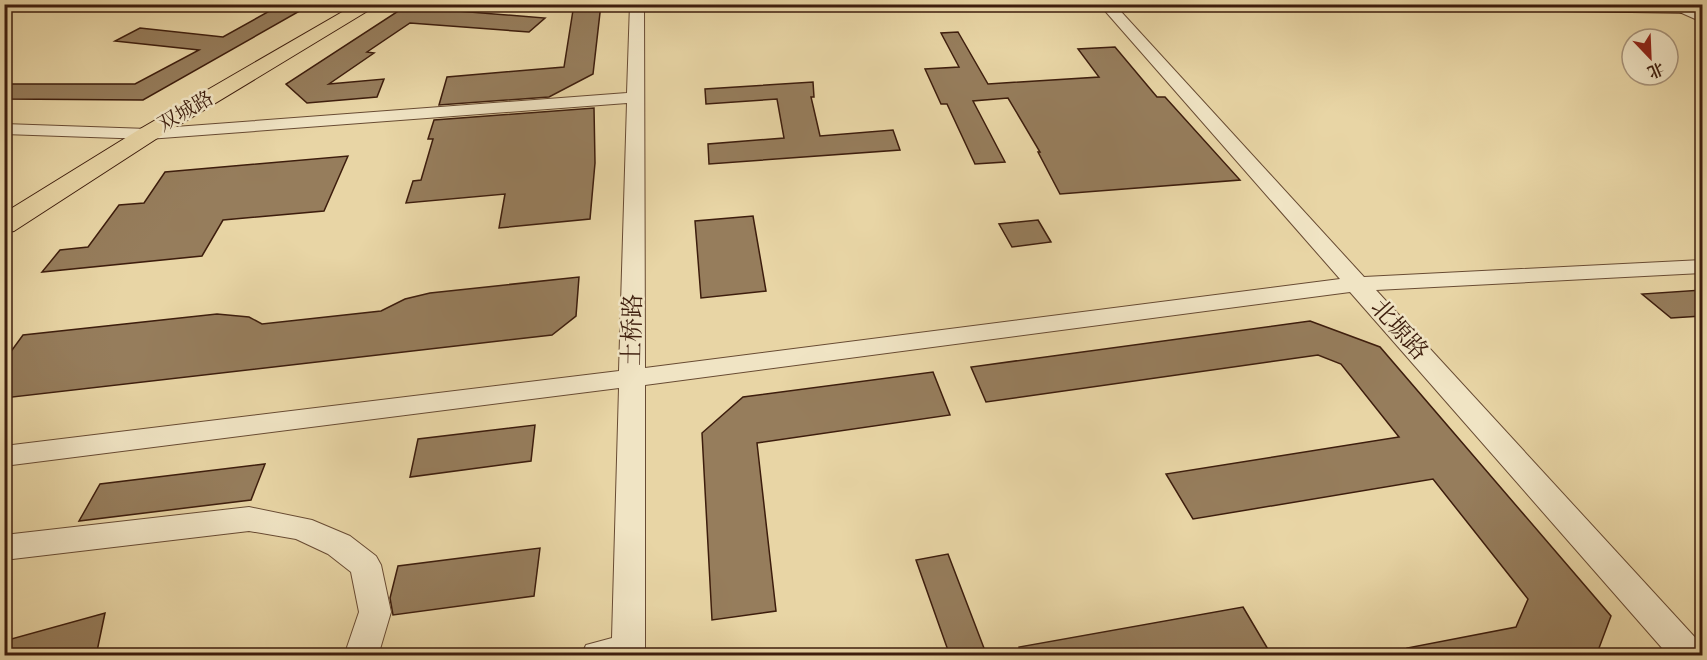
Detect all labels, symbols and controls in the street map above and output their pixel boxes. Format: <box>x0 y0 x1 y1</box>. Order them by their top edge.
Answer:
north arrow <box>1620 27 1680 87</box>
text: 北 <box>1644 58 1667 82</box>
street label: 双城路 <box>154 86 218 138</box>
street label: 北塬路 <box>1364 293 1434 367</box>
street label: 土桥路 <box>617 294 649 366</box>

